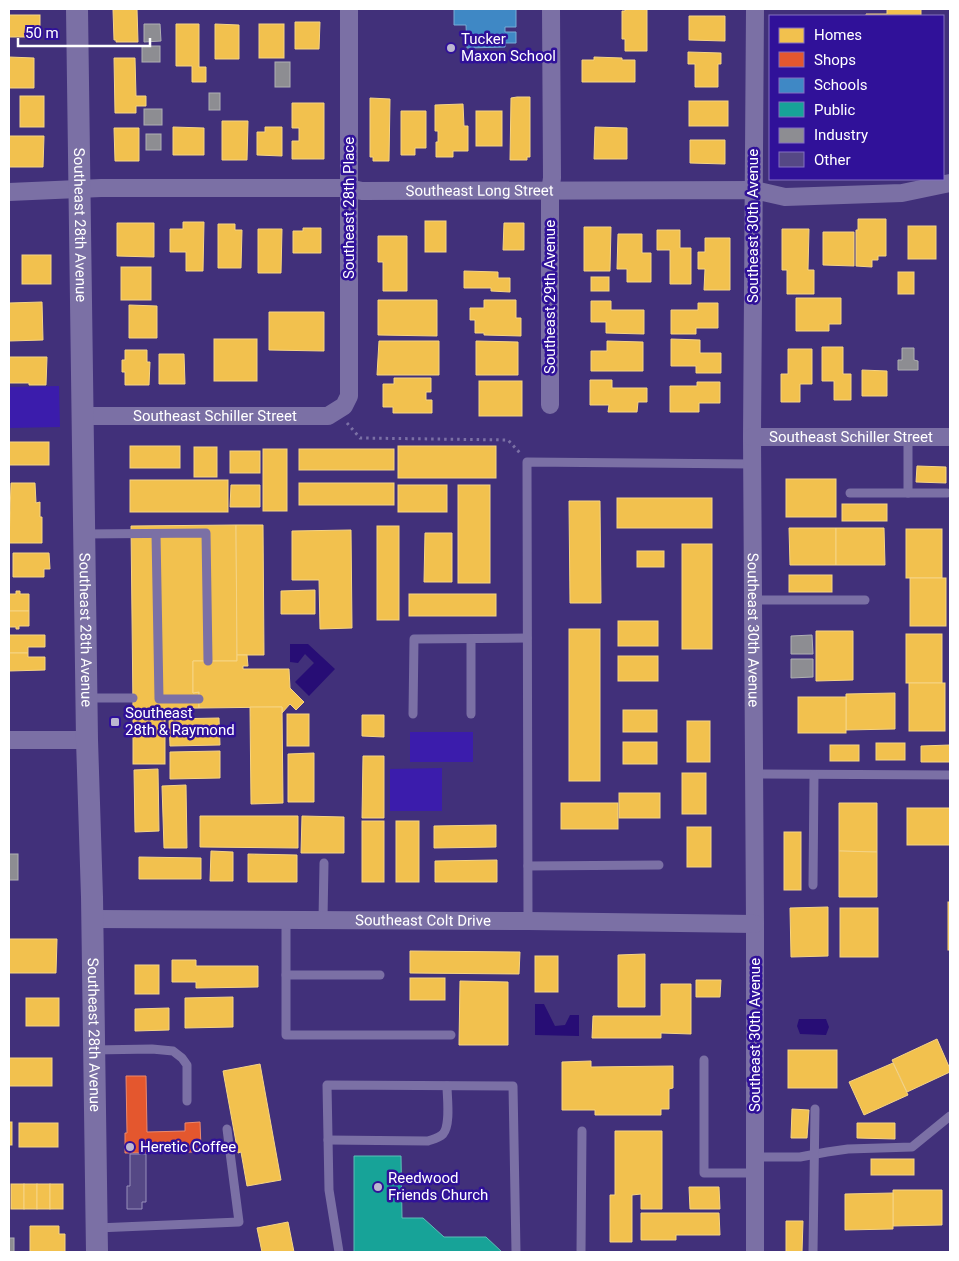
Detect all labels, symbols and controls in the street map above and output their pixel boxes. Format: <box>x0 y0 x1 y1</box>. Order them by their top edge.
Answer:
scale bar <box>18 15 150 47</box>
legend <box>769 15 944 180</box>
text: 50 m <box>25 24 59 42</box>
text: Homes <box>814 26 862 44</box>
place label: Tucker Maxon School <box>461 30 556 65</box>
marker: Tucker Maxon School <box>445 42 457 54</box>
text: Shops <box>814 51 856 69</box>
text: Schools <box>814 76 868 94</box>
text: Public <box>814 101 855 119</box>
text: Industry <box>814 126 868 144</box>
street label: Southeast 28th Place <box>340 137 358 279</box>
street label: Southeast 28th Avenue <box>70 148 90 302</box>
street label: Southeast 30th Avenue <box>744 149 762 303</box>
text: Other <box>814 151 851 169</box>
street label: Southeast Long Street <box>405 182 554 200</box>
street label: Southeast 29th Avenue <box>541 220 559 374</box>
street label: Southeast Schiller Street <box>133 407 297 425</box>
street label: Southeast Schiller Street <box>769 428 933 446</box>
street label: Southeast 28th Avenue <box>75 553 96 707</box>
street label: Southeast 30th Avenue <box>744 553 763 707</box>
place label: Southeast 28th & Raymond <box>125 704 235 739</box>
marker: Southeast 28th & Raymond <box>109 716 121 728</box>
street label: Southeast Colt Drive <box>355 911 491 930</box>
street label: Southeast 28th Avenue <box>84 958 104 1112</box>
street label: Southeast 30th Avenue <box>746 958 764 1112</box>
place label: Heretic Coffee <box>140 1138 236 1156</box>
marker: Heretic Coffee <box>124 1141 136 1153</box>
place label: Reedwood Friends Church <box>388 1169 488 1204</box>
marker: Reedwood Friends Church <box>372 1181 384 1193</box>

